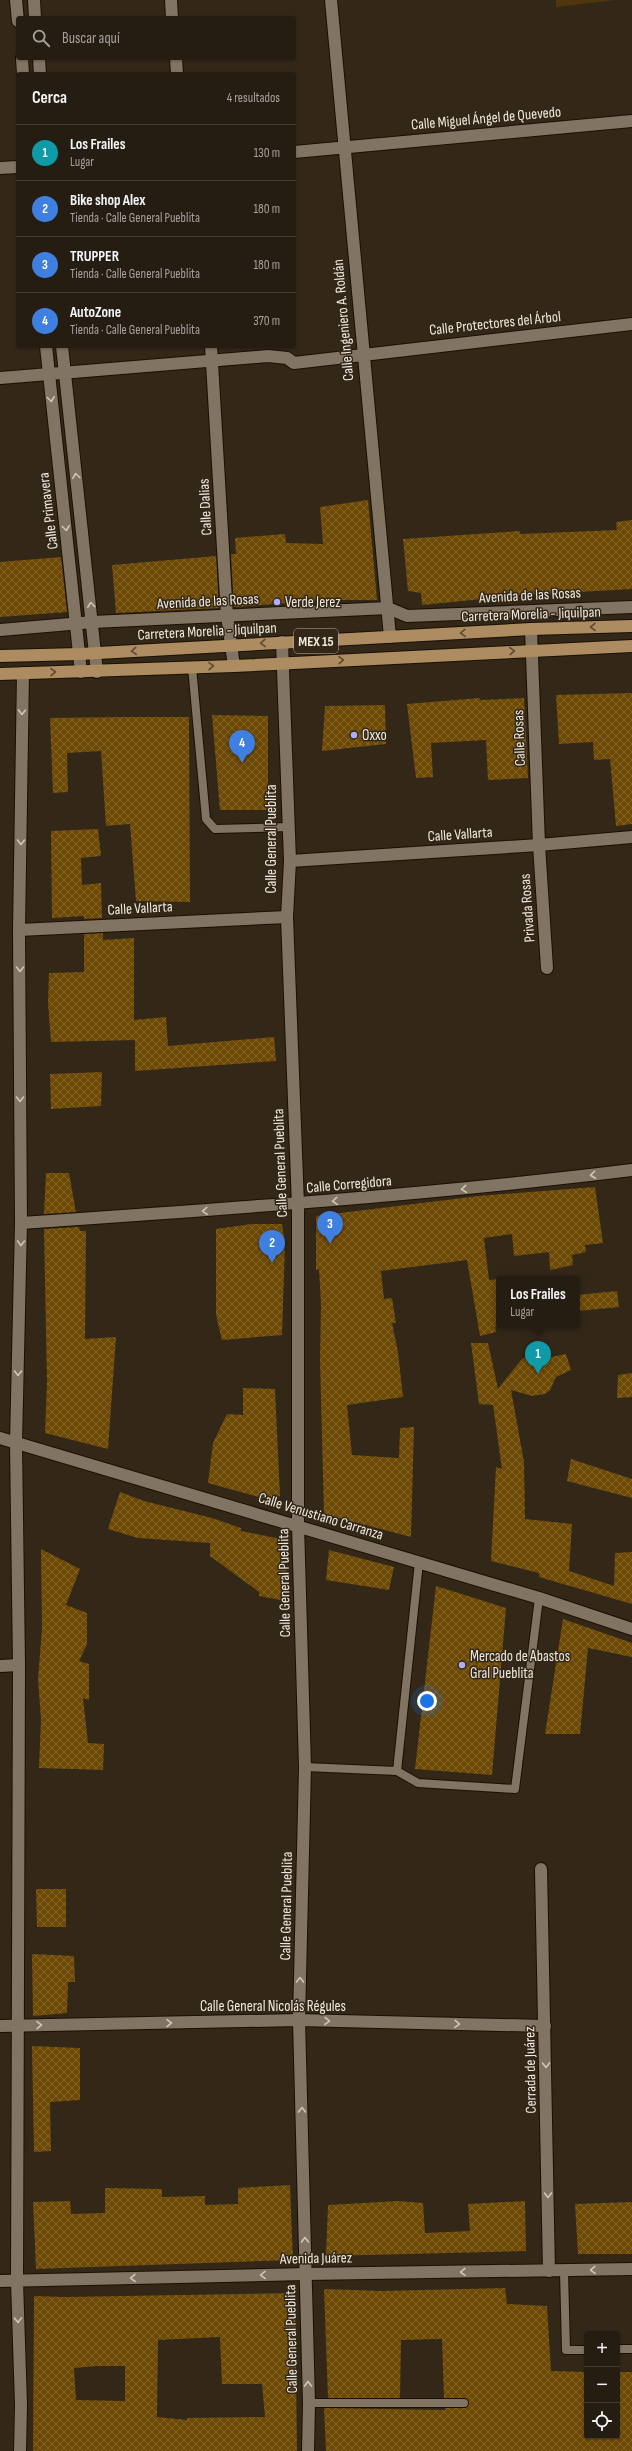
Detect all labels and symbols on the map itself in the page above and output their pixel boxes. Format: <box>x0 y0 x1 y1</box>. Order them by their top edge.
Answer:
street label: Calle Miguel Ángel de Quevedo <box>410 102 562 135</box>
street label: Calle Ingeniero A. Roldán <box>329 258 358 382</box>
street label: Calle Protectores del Árbol <box>428 307 562 340</box>
one-way arrow <box>46 396 55 402</box>
street label: Calle Primavera <box>34 471 63 550</box>
one-way arrow <box>72 473 81 479</box>
street label: Calle Dalias <box>195 478 216 536</box>
one-way arrow <box>61 525 70 531</box>
street label: Avenida de las Rosas <box>478 583 581 608</box>
street label: Avenida de las Rosas <box>156 589 259 614</box>
place label: Verde Jerez <box>285 593 341 612</box>
marker: Verde Jerez <box>272 597 282 607</box>
one-way arrow <box>87 602 96 608</box>
street label: Carretera Morelia - Jiquilpan <box>461 603 601 626</box>
street label: Carretera Morelia - Jiquilpan <box>137 618 277 645</box>
one-way arrow <box>590 623 596 631</box>
one-way arrow <box>460 628 466 637</box>
road number: MEX 15 <box>294 629 338 653</box>
one-way arrow <box>260 639 266 647</box>
one-way arrow <box>131 646 137 655</box>
one-way arrow <box>509 646 515 655</box>
one-way arrow <box>338 656 344 665</box>
one-way arrow <box>208 662 214 670</box>
one-way arrow <box>50 668 56 676</box>
one-way arrow <box>18 709 27 715</box>
street label: Calle Rosas <box>509 710 530 766</box>
place label: Oxxo <box>362 726 387 745</box>
pin: 4 <box>229 730 255 763</box>
marker: Oxxo <box>349 730 359 740</box>
street label: Calle General Pueblita <box>262 784 281 893</box>
street label: Calle Vallarta <box>427 823 493 846</box>
one-way arrow <box>17 839 25 845</box>
street label: Privada Rosas <box>516 873 539 943</box>
street label: Calle Vallarta <box>107 897 173 920</box>
one-way arrow <box>16 966 24 972</box>
one-way arrow <box>16 1096 25 1102</box>
street label: Calle General Pueblita <box>269 1108 292 1218</box>
one-way arrow <box>590 1170 596 1179</box>
street label: Calle Corregidora <box>306 1171 393 1198</box>
one-way arrow <box>461 1184 467 1193</box>
one-way arrow <box>332 1196 338 1205</box>
one-way arrow <box>202 1206 208 1215</box>
pin: 3 <box>317 1211 343 1244</box>
pin: 2 <box>259 1230 285 1263</box>
one-way arrow <box>17 1240 25 1246</box>
pin: 1 <box>525 1341 551 1374</box>
one-way arrow <box>14 1370 22 1376</box>
street label: Calle Venustiano Carranza <box>256 1488 386 1545</box>
street label: Calle General Pueblita <box>274 1528 295 1638</box>
place label: Mercado de Abastos Gral Pueblita <box>470 1647 570 1683</box>
marker: Mercado de Abastos Gral Pueblita <box>457 1660 467 1670</box>
your location <box>417 1691 437 1711</box>
street label: Calle General Pueblita <box>276 1851 297 1961</box>
one-way arrow <box>296 1977 304 1983</box>
street label: Calle General Nicolás Régules <box>200 1997 346 2016</box>
one-way arrow <box>324 2016 330 2025</box>
one-way arrow <box>166 2018 172 2027</box>
one-way arrow <box>454 2020 460 2028</box>
one-way arrow <box>36 2021 42 2029</box>
street label: Cerrada de Juárez <box>520 2026 541 2114</box>
one-way arrow <box>542 2062 550 2068</box>
one-way arrow <box>297 2107 306 2113</box>
one-way arrow <box>543 2192 552 2198</box>
one-way arrow <box>301 2237 309 2243</box>
street label: Avenida Juárez <box>279 2248 353 2269</box>
one-way arrow <box>590 2266 596 2274</box>
one-way arrow <box>460 2268 466 2276</box>
one-way arrow <box>260 2271 266 2279</box>
one-way arrow <box>130 2274 136 2282</box>
street label: Calle General Pueblita <box>281 2284 302 2394</box>
one-way arrow <box>14 2317 22 2323</box>
one-way arrow <box>304 2381 312 2387</box>

